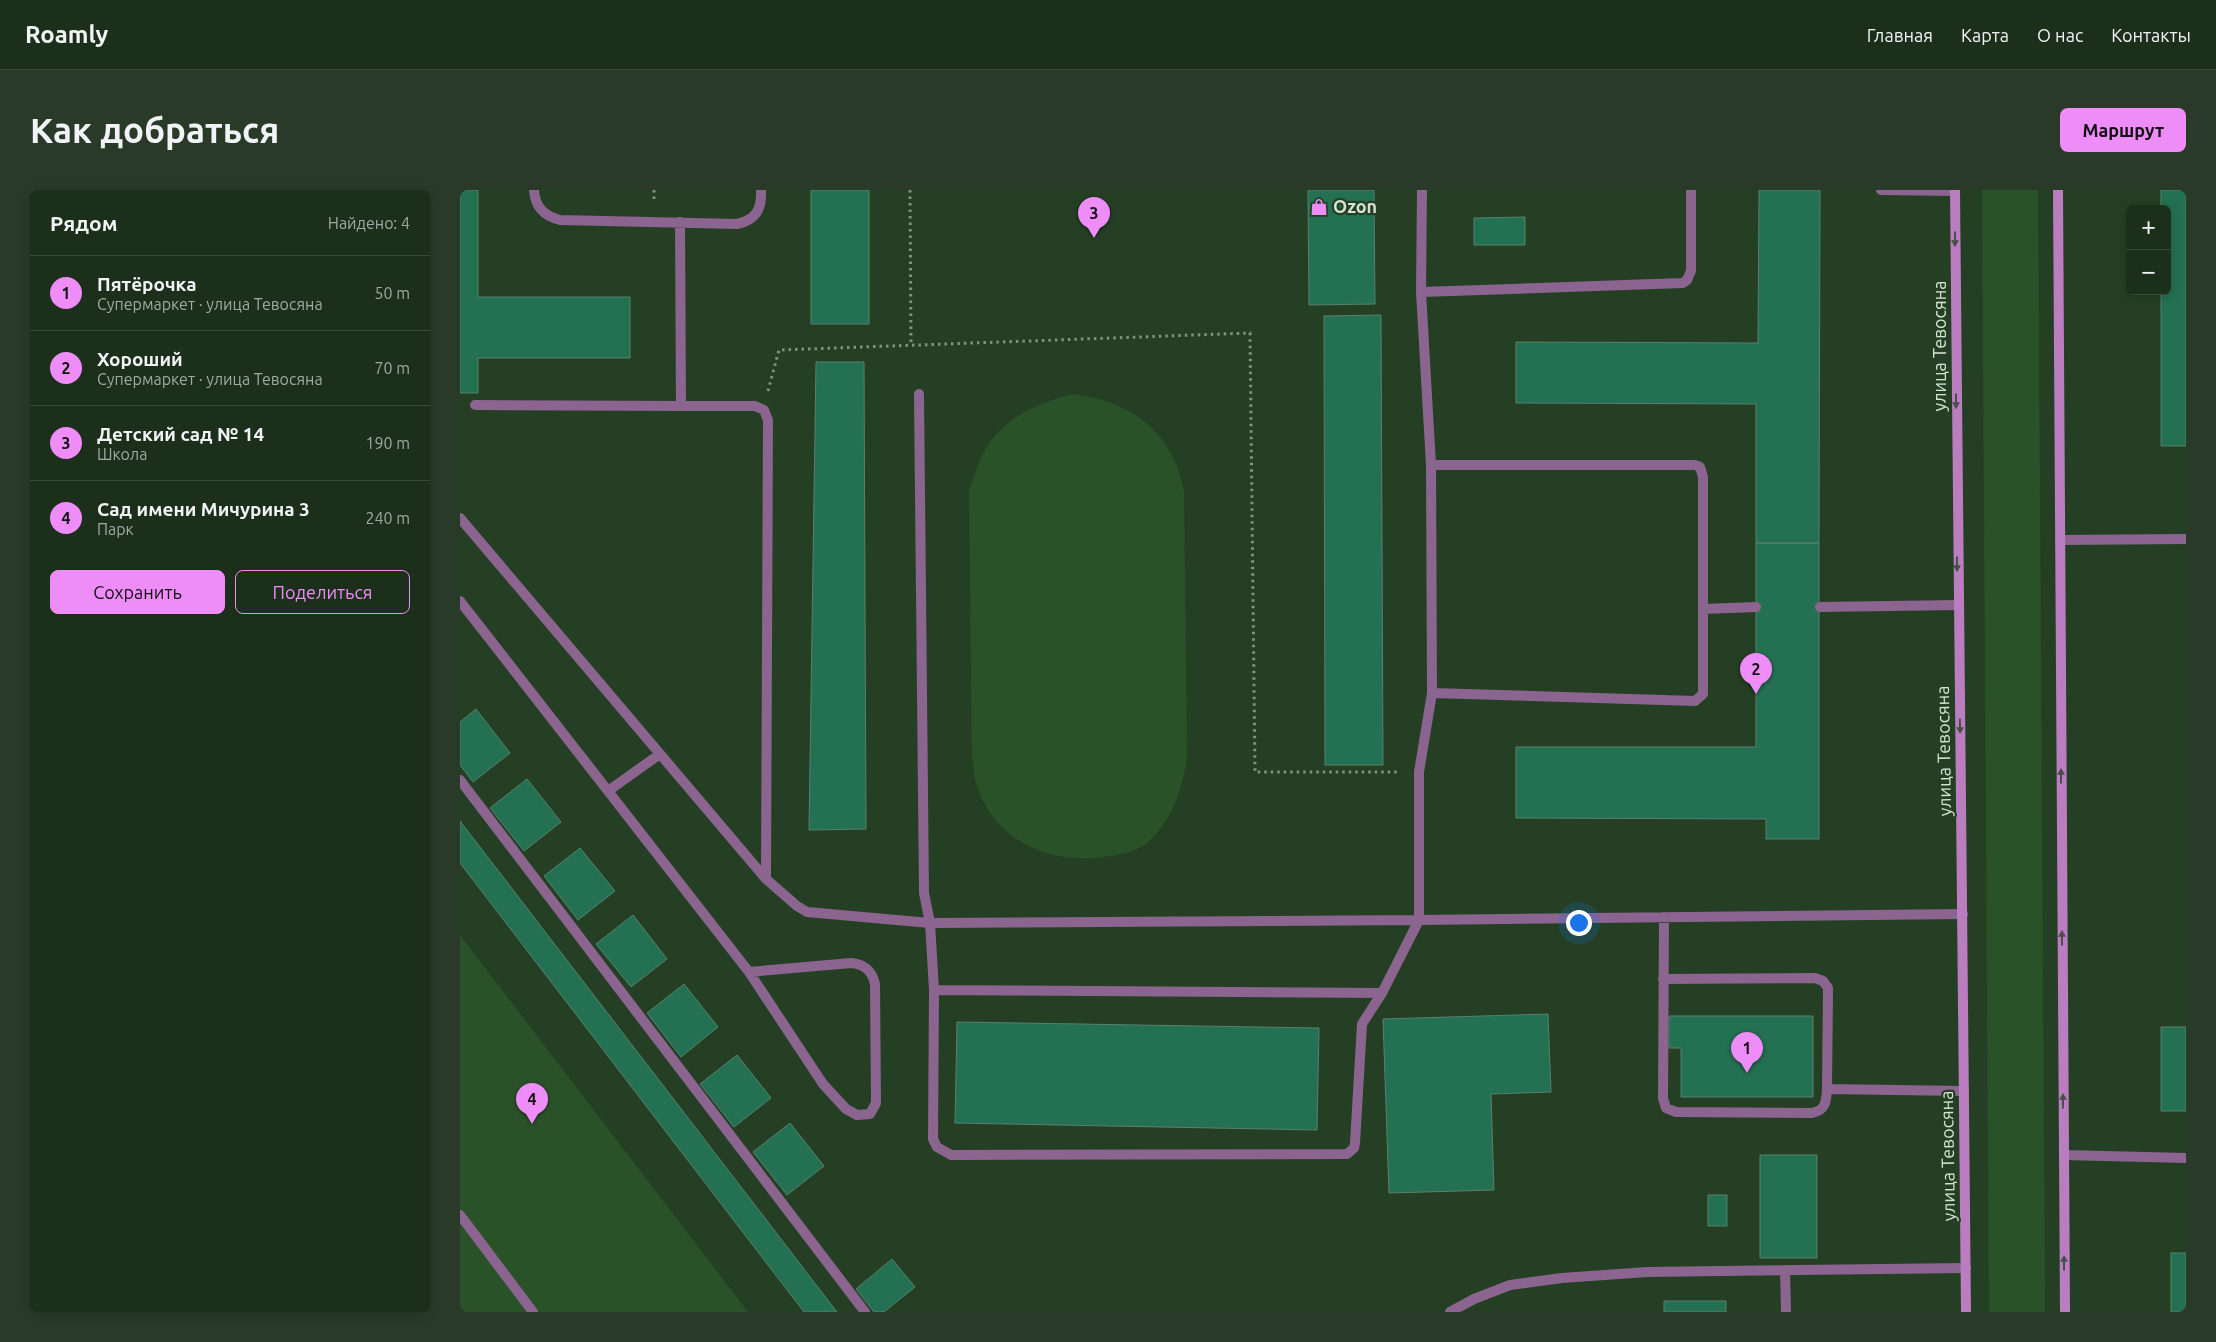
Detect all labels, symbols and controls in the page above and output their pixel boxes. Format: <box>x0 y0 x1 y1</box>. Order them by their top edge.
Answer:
text: Roamly <box>25 21 108 48</box>
text: Главная <box>1867 25 1933 45</box>
text: Карта <box>1961 25 2009 45</box>
text: О нас <box>2037 25 2083 45</box>
text: Контакты <box>2111 25 2191 45</box>
button: Маршрут <box>2060 108 2186 152</box>
text: Как добраться <box>30 110 279 150</box>
place label: Ozon <box>1333 196 1377 216</box>
pin: 3 <box>1078 197 1110 238</box>
shop icon: Ozon <box>1309 197 1329 217</box>
map controls <box>2126 205 2171 295</box>
button: + <box>2126 205 2171 250</box>
text: Рядом <box>50 211 118 235</box>
text: Найдено: 4 <box>328 214 410 232</box>
one-way arrow <box>1951 231 1959 247</box>
button: − <box>2126 250 2171 295</box>
text: Пятёрочка <box>97 273 196 295</box>
street label: улица Тевосяна <box>1929 281 1949 411</box>
text: 1 <box>61 284 71 302</box>
text: 50 m <box>374 284 410 302</box>
text: Супермаркет · улица Тевосяна <box>97 295 323 313</box>
text: Хороший <box>97 348 183 370</box>
text: 2 <box>61 359 71 377</box>
text: 70 m <box>374 359 410 377</box>
text: Супермаркет · улица Тевосяна <box>97 370 323 388</box>
one-way arrow <box>1952 393 1960 409</box>
text: Детский сад № 14 <box>97 423 264 445</box>
text: 3 <box>61 434 71 452</box>
text: 190 m <box>365 434 410 452</box>
text: Школа <box>97 445 147 463</box>
text: Сад имени Мичурина 3 <box>97 498 310 520</box>
text: 4 <box>61 509 71 527</box>
text: 240 m <box>365 509 410 527</box>
text: Парк <box>97 520 134 538</box>
one-way arrow <box>1953 556 1961 572</box>
button: Сохранить <box>50 570 225 614</box>
button: Поделиться <box>235 570 410 614</box>
pin: 2 <box>1740 653 1772 694</box>
street label: улица Тевосяна <box>1932 685 1954 817</box>
one-way arrow <box>1957 718 1965 734</box>
one-way arrow <box>2057 768 2065 784</box>
your location <box>1566 910 1592 936</box>
one-way arrow <box>2058 930 2066 946</box>
pin: 1 <box>1731 1032 1763 1073</box>
pin: 4 <box>516 1083 548 1124</box>
street label: улица Тевосяна <box>1936 1090 1958 1222</box>
one-way arrow <box>2059 1093 2067 1109</box>
one-way arrow <box>2060 1255 2068 1271</box>

